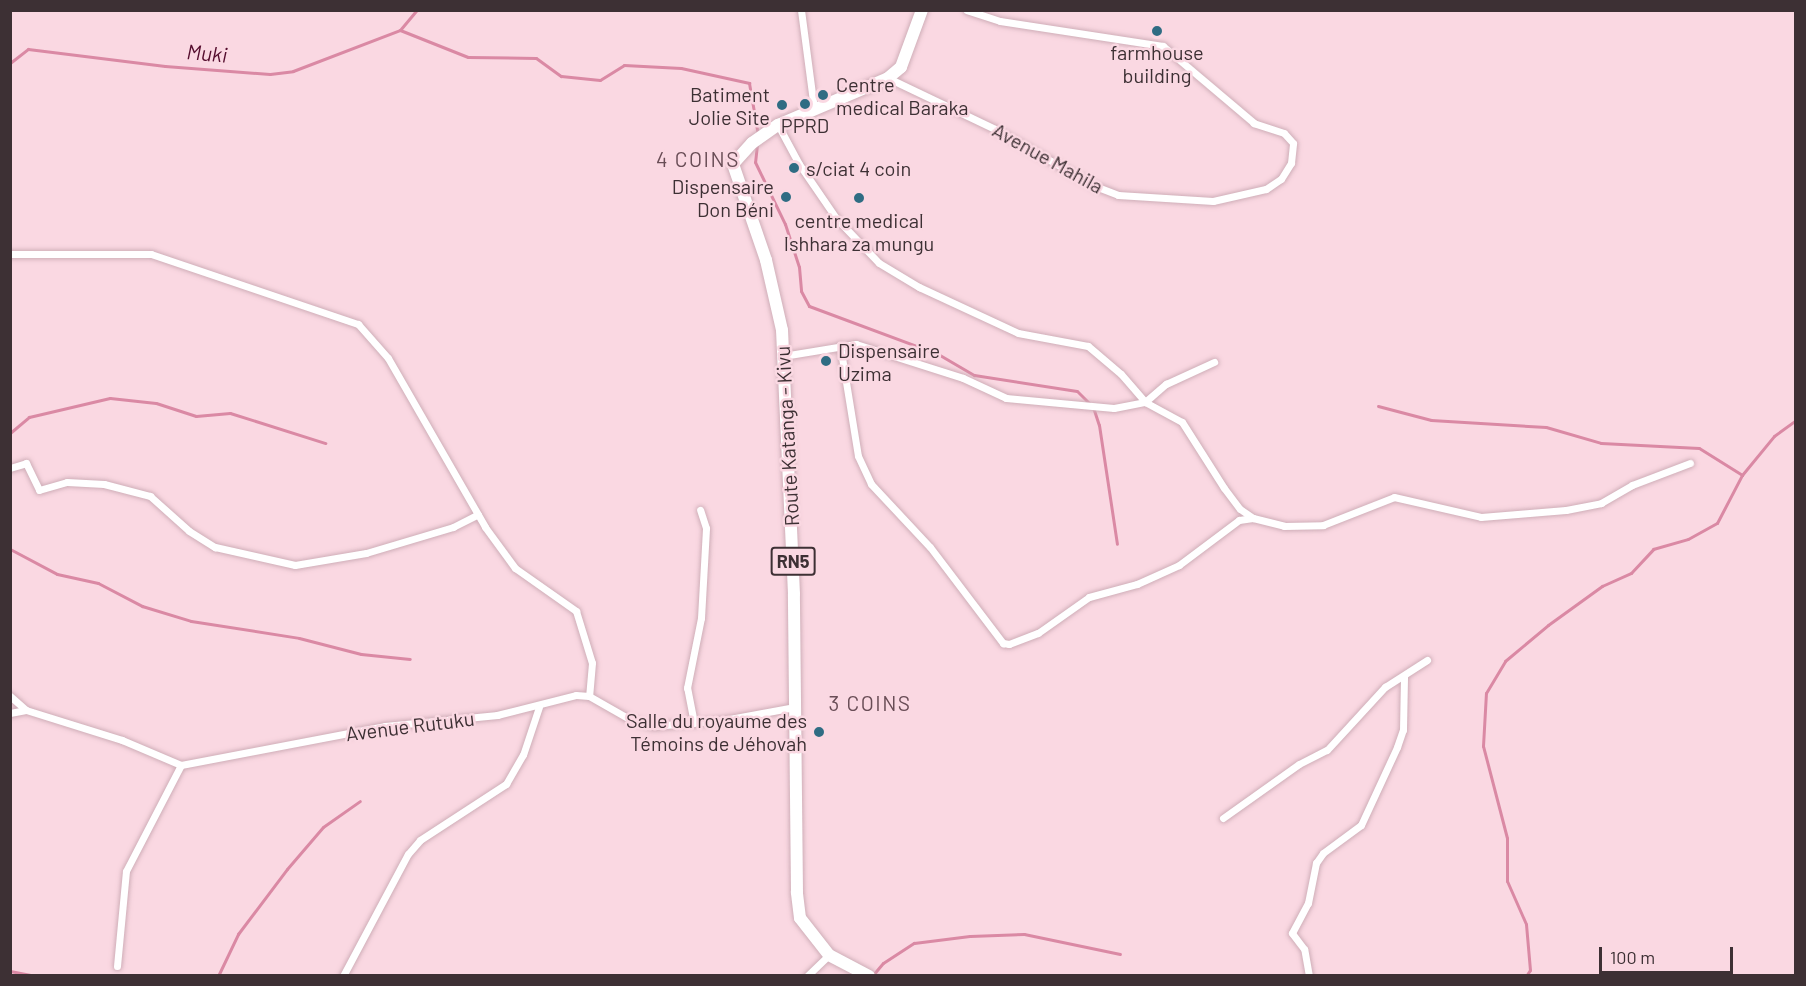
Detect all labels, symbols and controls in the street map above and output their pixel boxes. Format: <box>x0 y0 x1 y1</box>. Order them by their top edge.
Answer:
marker: farmhouse building <box>1150 24 1164 38</box>
water label: Muki <box>186 39 228 67</box>
place label: farmhouse building <box>1110 41 1204 88</box>
place label: Centre medical Baraka <box>836 72 968 119</box>
place label: Batiment Jolie Site <box>689 82 770 129</box>
marker: Centre medical Baraka <box>814 86 832 104</box>
marker: PPRD <box>798 97 812 111</box>
marker: Batiment Jolie Site <box>775 98 789 112</box>
place label: PPRD <box>781 113 829 137</box>
street label: Avenue Mahila <box>988 118 1108 198</box>
district label: 4 COINS <box>656 146 740 172</box>
place label: s/ciat 4 coin <box>806 156 911 180</box>
marker: s/ciat 4 coin <box>787 161 801 175</box>
place label: Dispensaire Don Béni <box>672 174 774 221</box>
marker: Dispensaire Don Béni <box>779 190 793 204</box>
marker: centre medical Ishhara za mungu <box>852 191 866 205</box>
place label: centre medical Ishhara za mungu <box>784 208 934 255</box>
place label: Dispensaire Uzima <box>838 338 940 385</box>
street label: Route Katanga - Kivu <box>770 345 804 527</box>
marker: Dispensaire Uzima <box>819 354 833 368</box>
road number: RN5 <box>770 546 816 576</box>
district label: 3 COINS <box>828 690 912 716</box>
street label: Avenue Rutuku <box>344 706 476 746</box>
place label: Salle du royaume des Témoins de Jéhovah <box>626 708 807 755</box>
marker: Salle du royaume des Témoins de Jéhovah <box>812 725 826 739</box>
scale bar <box>1602 935 1736 973</box>
text: 100 m <box>1610 946 1655 968</box>

